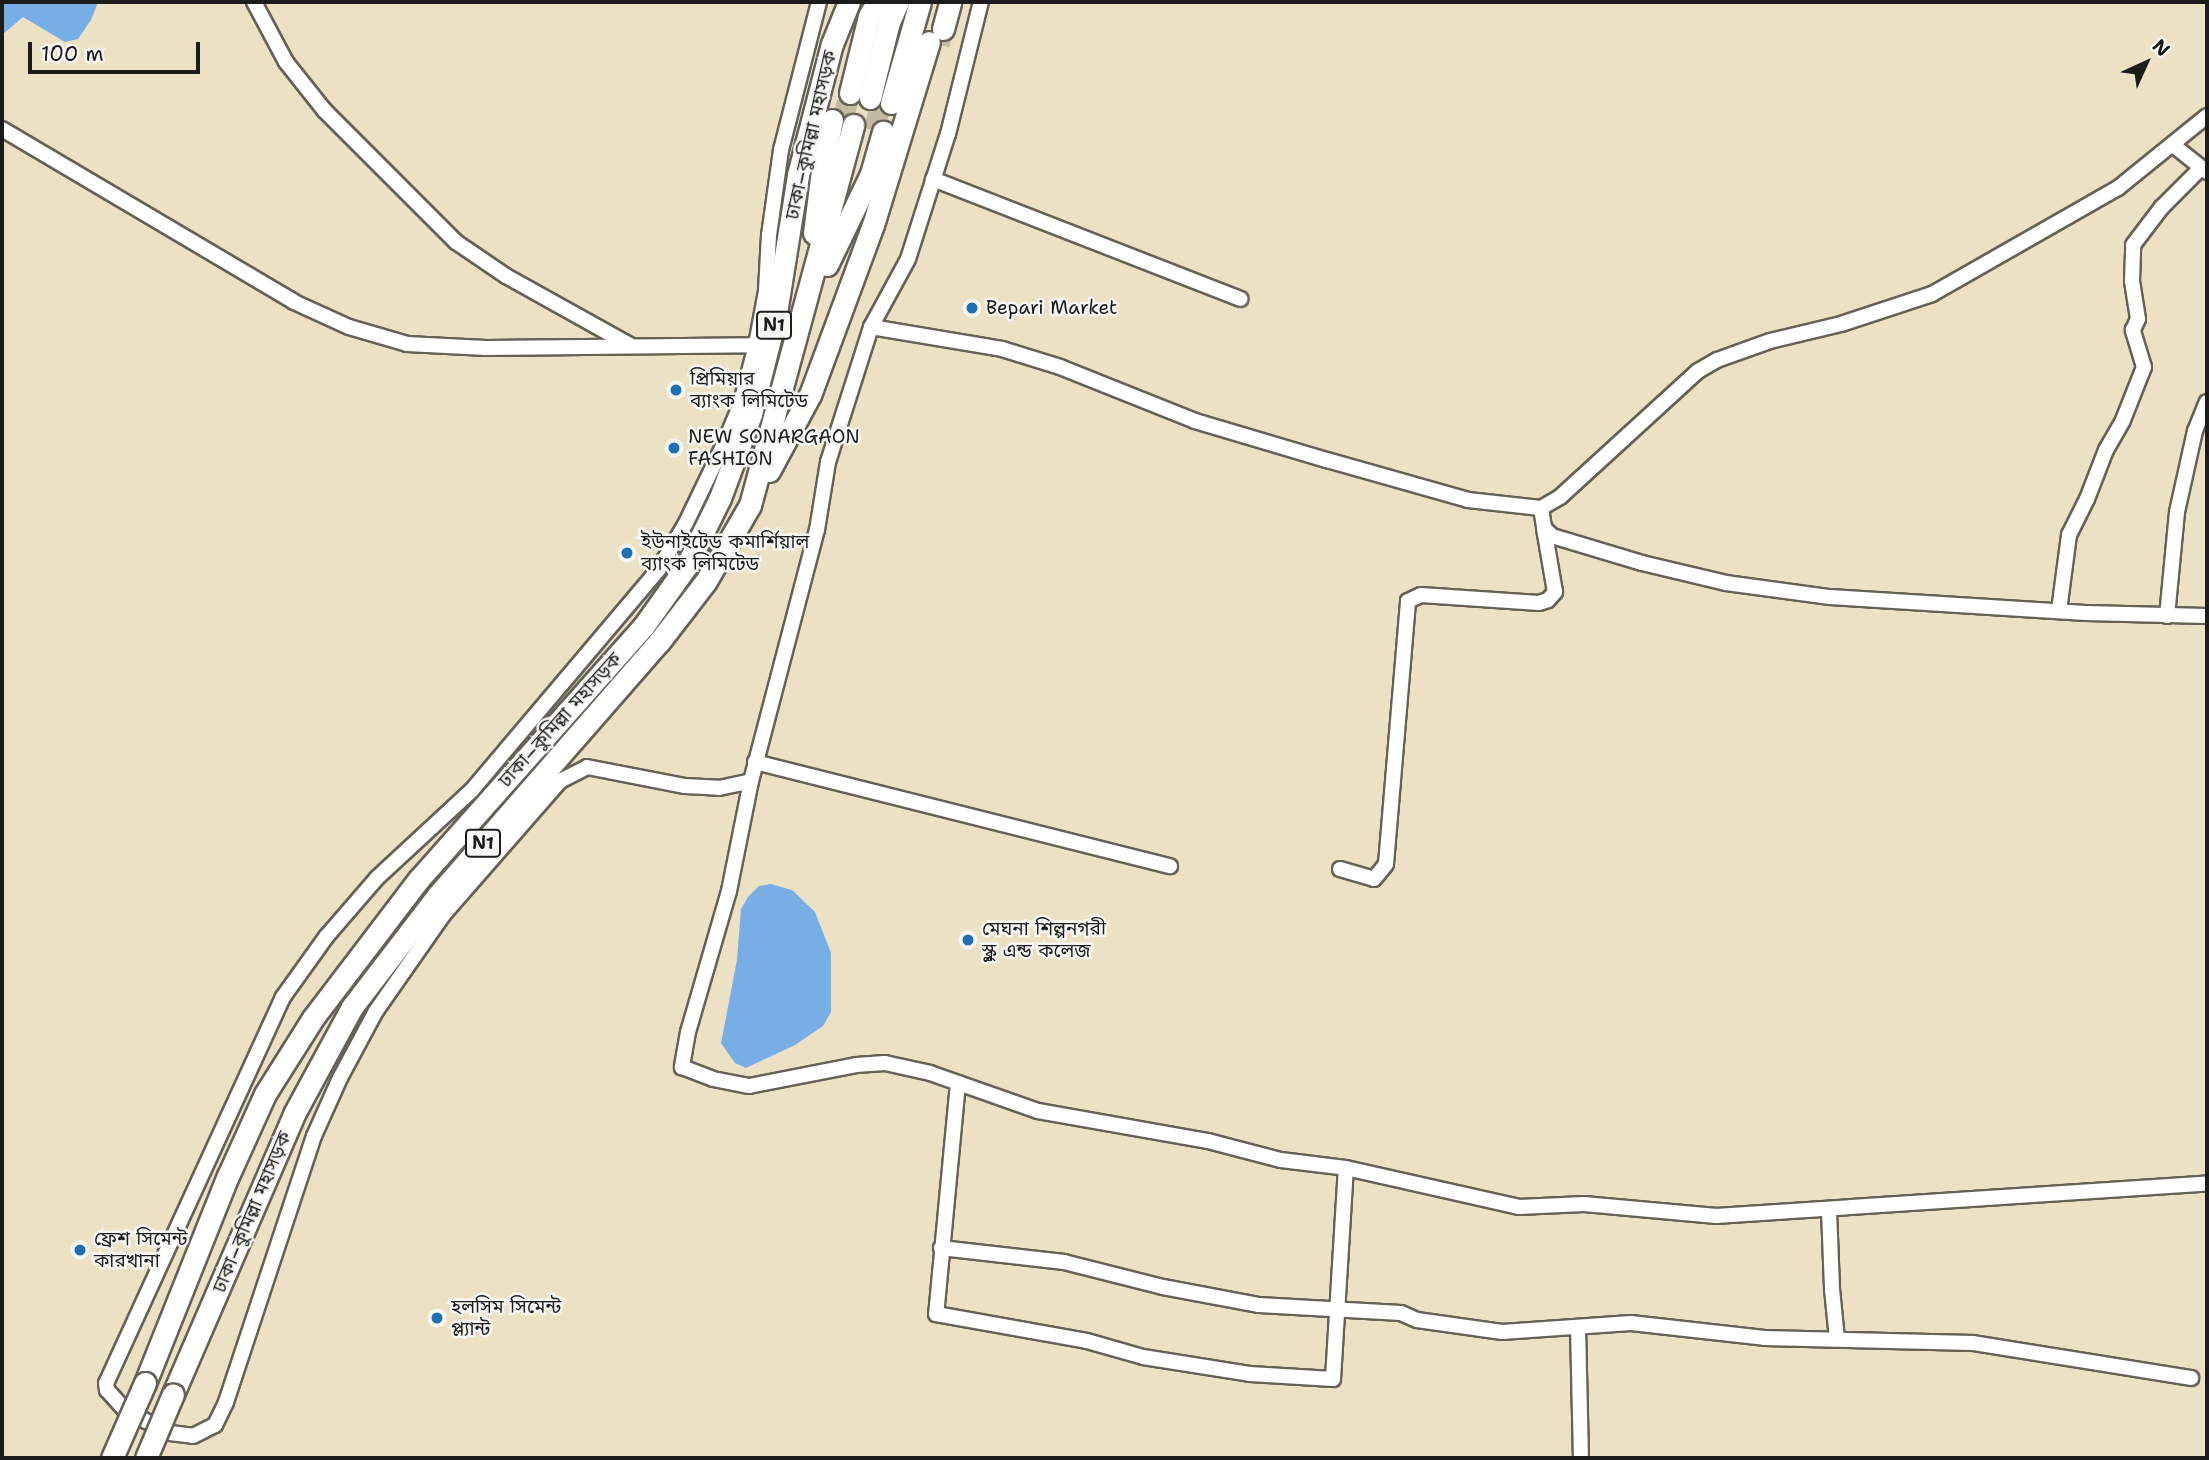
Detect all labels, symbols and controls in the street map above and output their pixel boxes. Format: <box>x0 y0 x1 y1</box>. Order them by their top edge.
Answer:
scale bar <box>32 28 203 72</box>
north arrow <box>2111 28 2181 98</box>
text: N <box>2147 34 2175 62</box>
text: 100 m <box>41 40 104 68</box>
street label: ঢাকা–কুমিল্লা মহাসড়ক <box>780 48 842 222</box>
place label: Bepari Market <box>986 297 1117 319</box>
marker: Bepari Market <box>964 300 980 316</box>
road number: N1 <box>755 310 793 340</box>
place label: প্রিমিয়ার ব্যাংক লিমিটেড <box>690 368 808 412</box>
marker: প্রিমিয়ার ব্যাংক লিমিটেড <box>668 382 684 398</box>
place label: NEW SONARGAON FASHION <box>688 426 860 470</box>
marker: NEW SONARGAON FASHION <box>666 440 682 456</box>
place label: ইউনাইটেড কমার্শিয়াল ব্যাংক লিমিটেড <box>641 531 809 575</box>
marker: ইউনাইটেড কমার্শিয়াল ব্যাংক লিমিটেড <box>619 545 635 561</box>
street label: ঢাকা–কুমিল্লা মহাসড়ক <box>494 648 626 792</box>
road number: N1 <box>464 828 502 858</box>
place label: মেঘনা শিল্পনগরী স্কুল এন্ড কলেজ <box>982 918 1106 962</box>
marker: মেঘনা শিল্পনগরী স্কুল এন্ড কলেজ <box>960 932 976 948</box>
street label: ঢাকা–কুমিল্লা মহাসড়ক <box>208 1128 296 1296</box>
place label: ফ্রেশ সিমেন্ট কারখানা <box>94 1228 187 1272</box>
marker: ফ্রেশ সিমেন্ট কারখানা <box>72 1242 88 1258</box>
place label: হলসিম সিমেন্ট প্ল্যান্ট <box>451 1296 561 1340</box>
marker: হলসিম সিমেন্ট প্ল্যান্ট <box>429 1310 445 1326</box>

